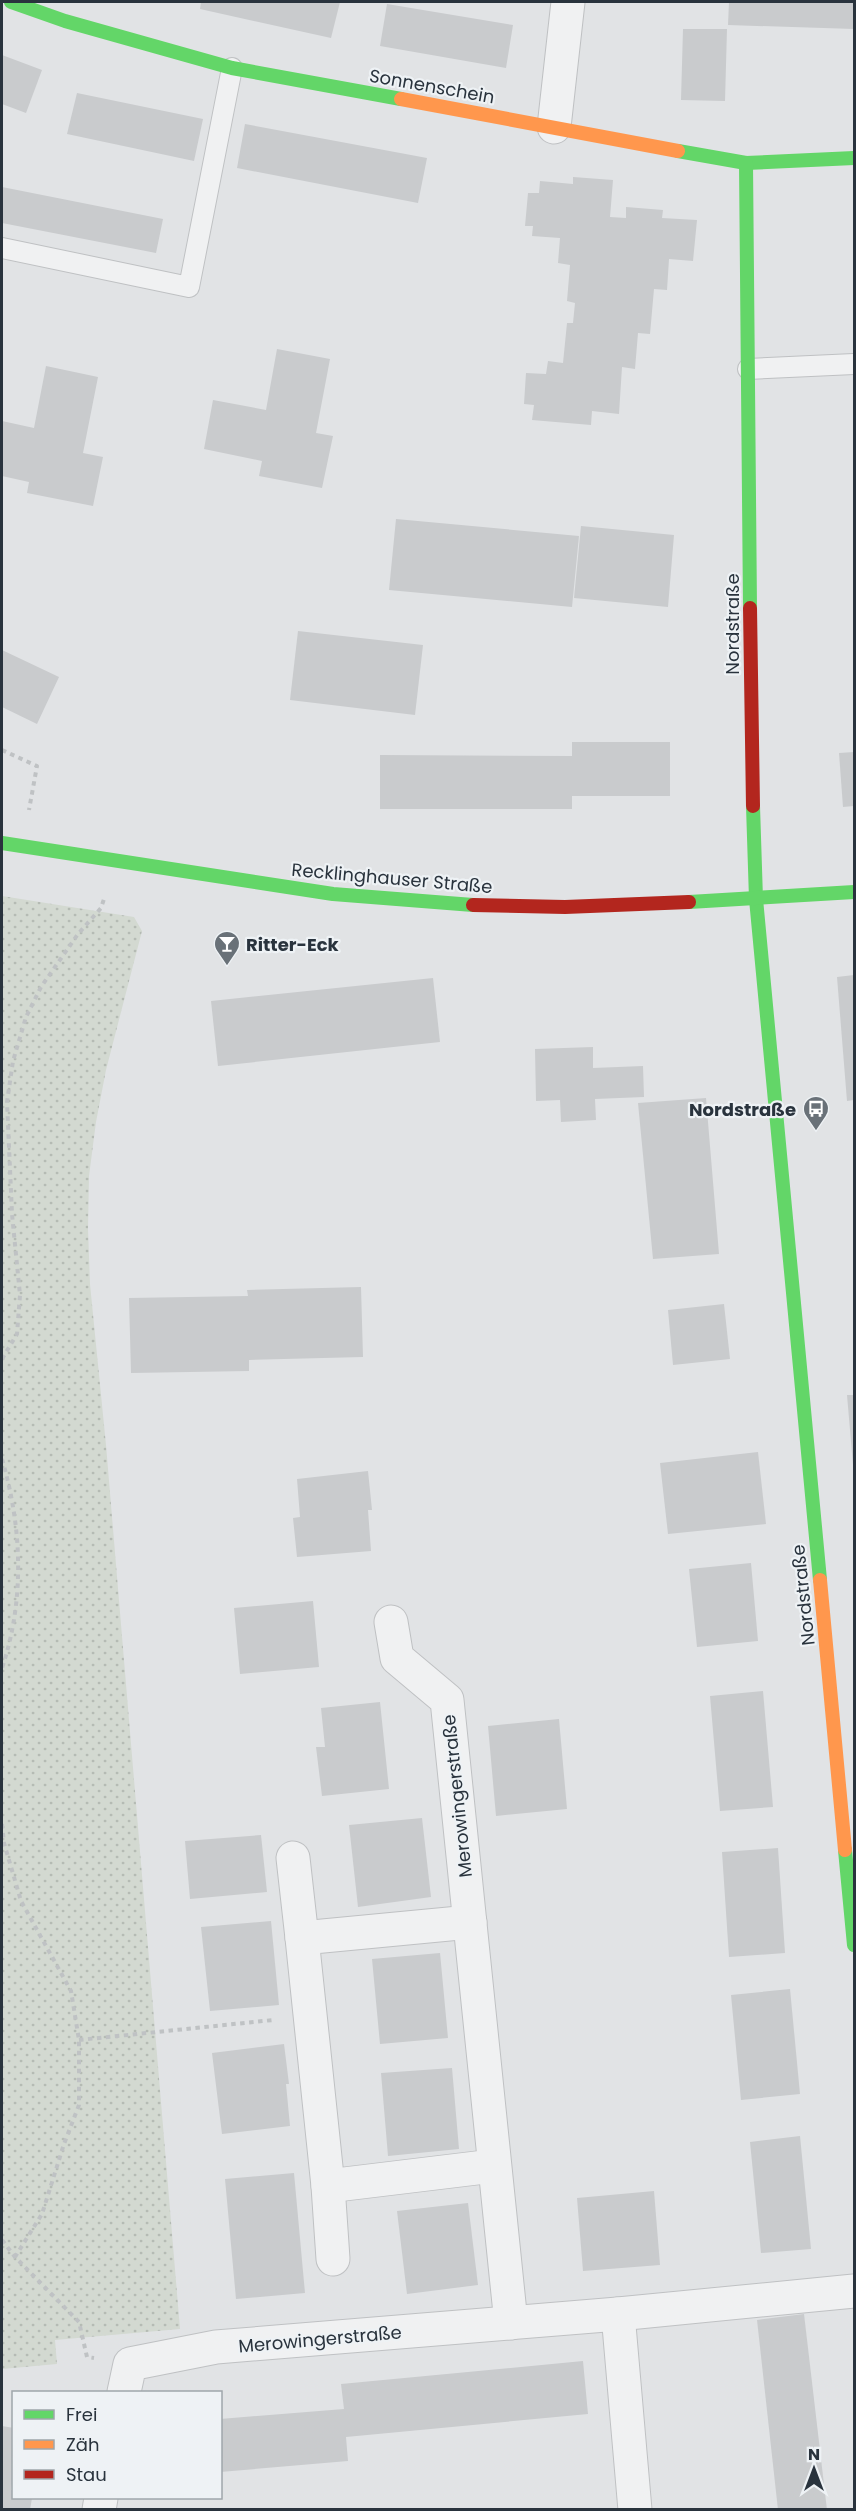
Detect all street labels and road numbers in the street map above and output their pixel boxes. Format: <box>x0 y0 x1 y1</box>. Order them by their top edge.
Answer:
street label: Sonnenschein <box>367 63 497 109</box>
street label: Nordstraße <box>720 573 745 675</box>
street label: Recklinghauser Straße <box>291 857 493 899</box>
street label: Nordstraße <box>785 1543 821 1647</box>
street label: Merowingerstraße <box>436 1713 478 1879</box>
street label: Merowingerstraße <box>237 2319 403 2359</box>

